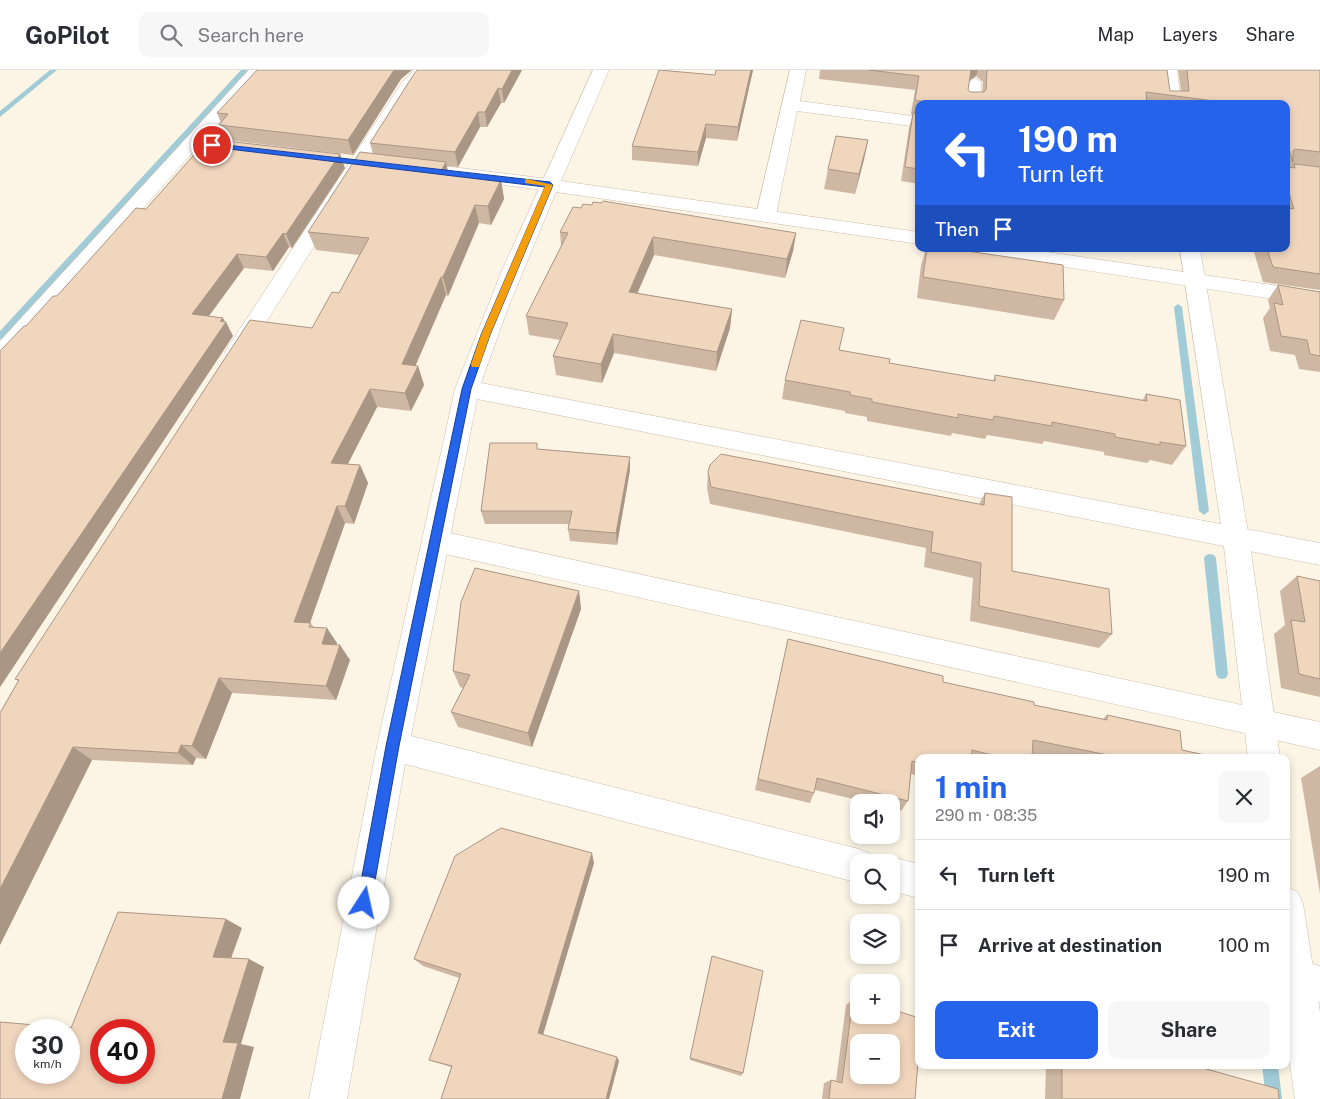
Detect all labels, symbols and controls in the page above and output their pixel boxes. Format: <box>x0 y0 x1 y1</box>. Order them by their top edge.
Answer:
search box <box>139 12 489 57</box>
text: GoPilot <box>25 21 109 49</box>
icon: search <box>157 21 185 49</box>
text: Search here <box>197 24 304 46</box>
text: Map <box>1098 24 1134 45</box>
text: Layers <box>1162 24 1218 45</box>
text: Share <box>1246 24 1295 45</box>
text: 190 m <box>1018 119 1118 160</box>
icon: left <box>935 120 1000 185</box>
pin <box>191 124 233 166</box>
icon: arrive <box>198 131 226 159</box>
text: Turn left <box>1018 161 1104 187</box>
icon: arrive <box>989 215 1017 243</box>
text: Then <box>935 218 979 240</box>
text: 1 min <box>935 769 1007 805</box>
button: close <box>1218 771 1270 823</box>
map controls <box>850 794 900 1084</box>
button: sound <box>850 794 900 844</box>
text: 290 m · 08:35 <box>935 806 1037 825</box>
button: search <box>850 854 900 904</box>
icon: left <box>935 861 963 889</box>
text: Turn left <box>978 864 1055 886</box>
text: 190 m <box>1218 864 1270 886</box>
position arrow <box>337 876 389 928</box>
button: layers <box>850 914 900 964</box>
icon: arrive <box>935 931 963 959</box>
text: Arrive at destination <box>978 934 1162 956</box>
text: 100 m <box>1218 934 1270 956</box>
button: + <box>850 974 900 1024</box>
button: Exit <box>935 1001 1098 1059</box>
button: Share <box>1108 1001 1270 1059</box>
speed limit sign: 40 <box>90 1019 155 1084</box>
text: 30 <box>31 1030 64 1060</box>
button: − <box>850 1034 900 1084</box>
text: km/h <box>33 1057 62 1071</box>

